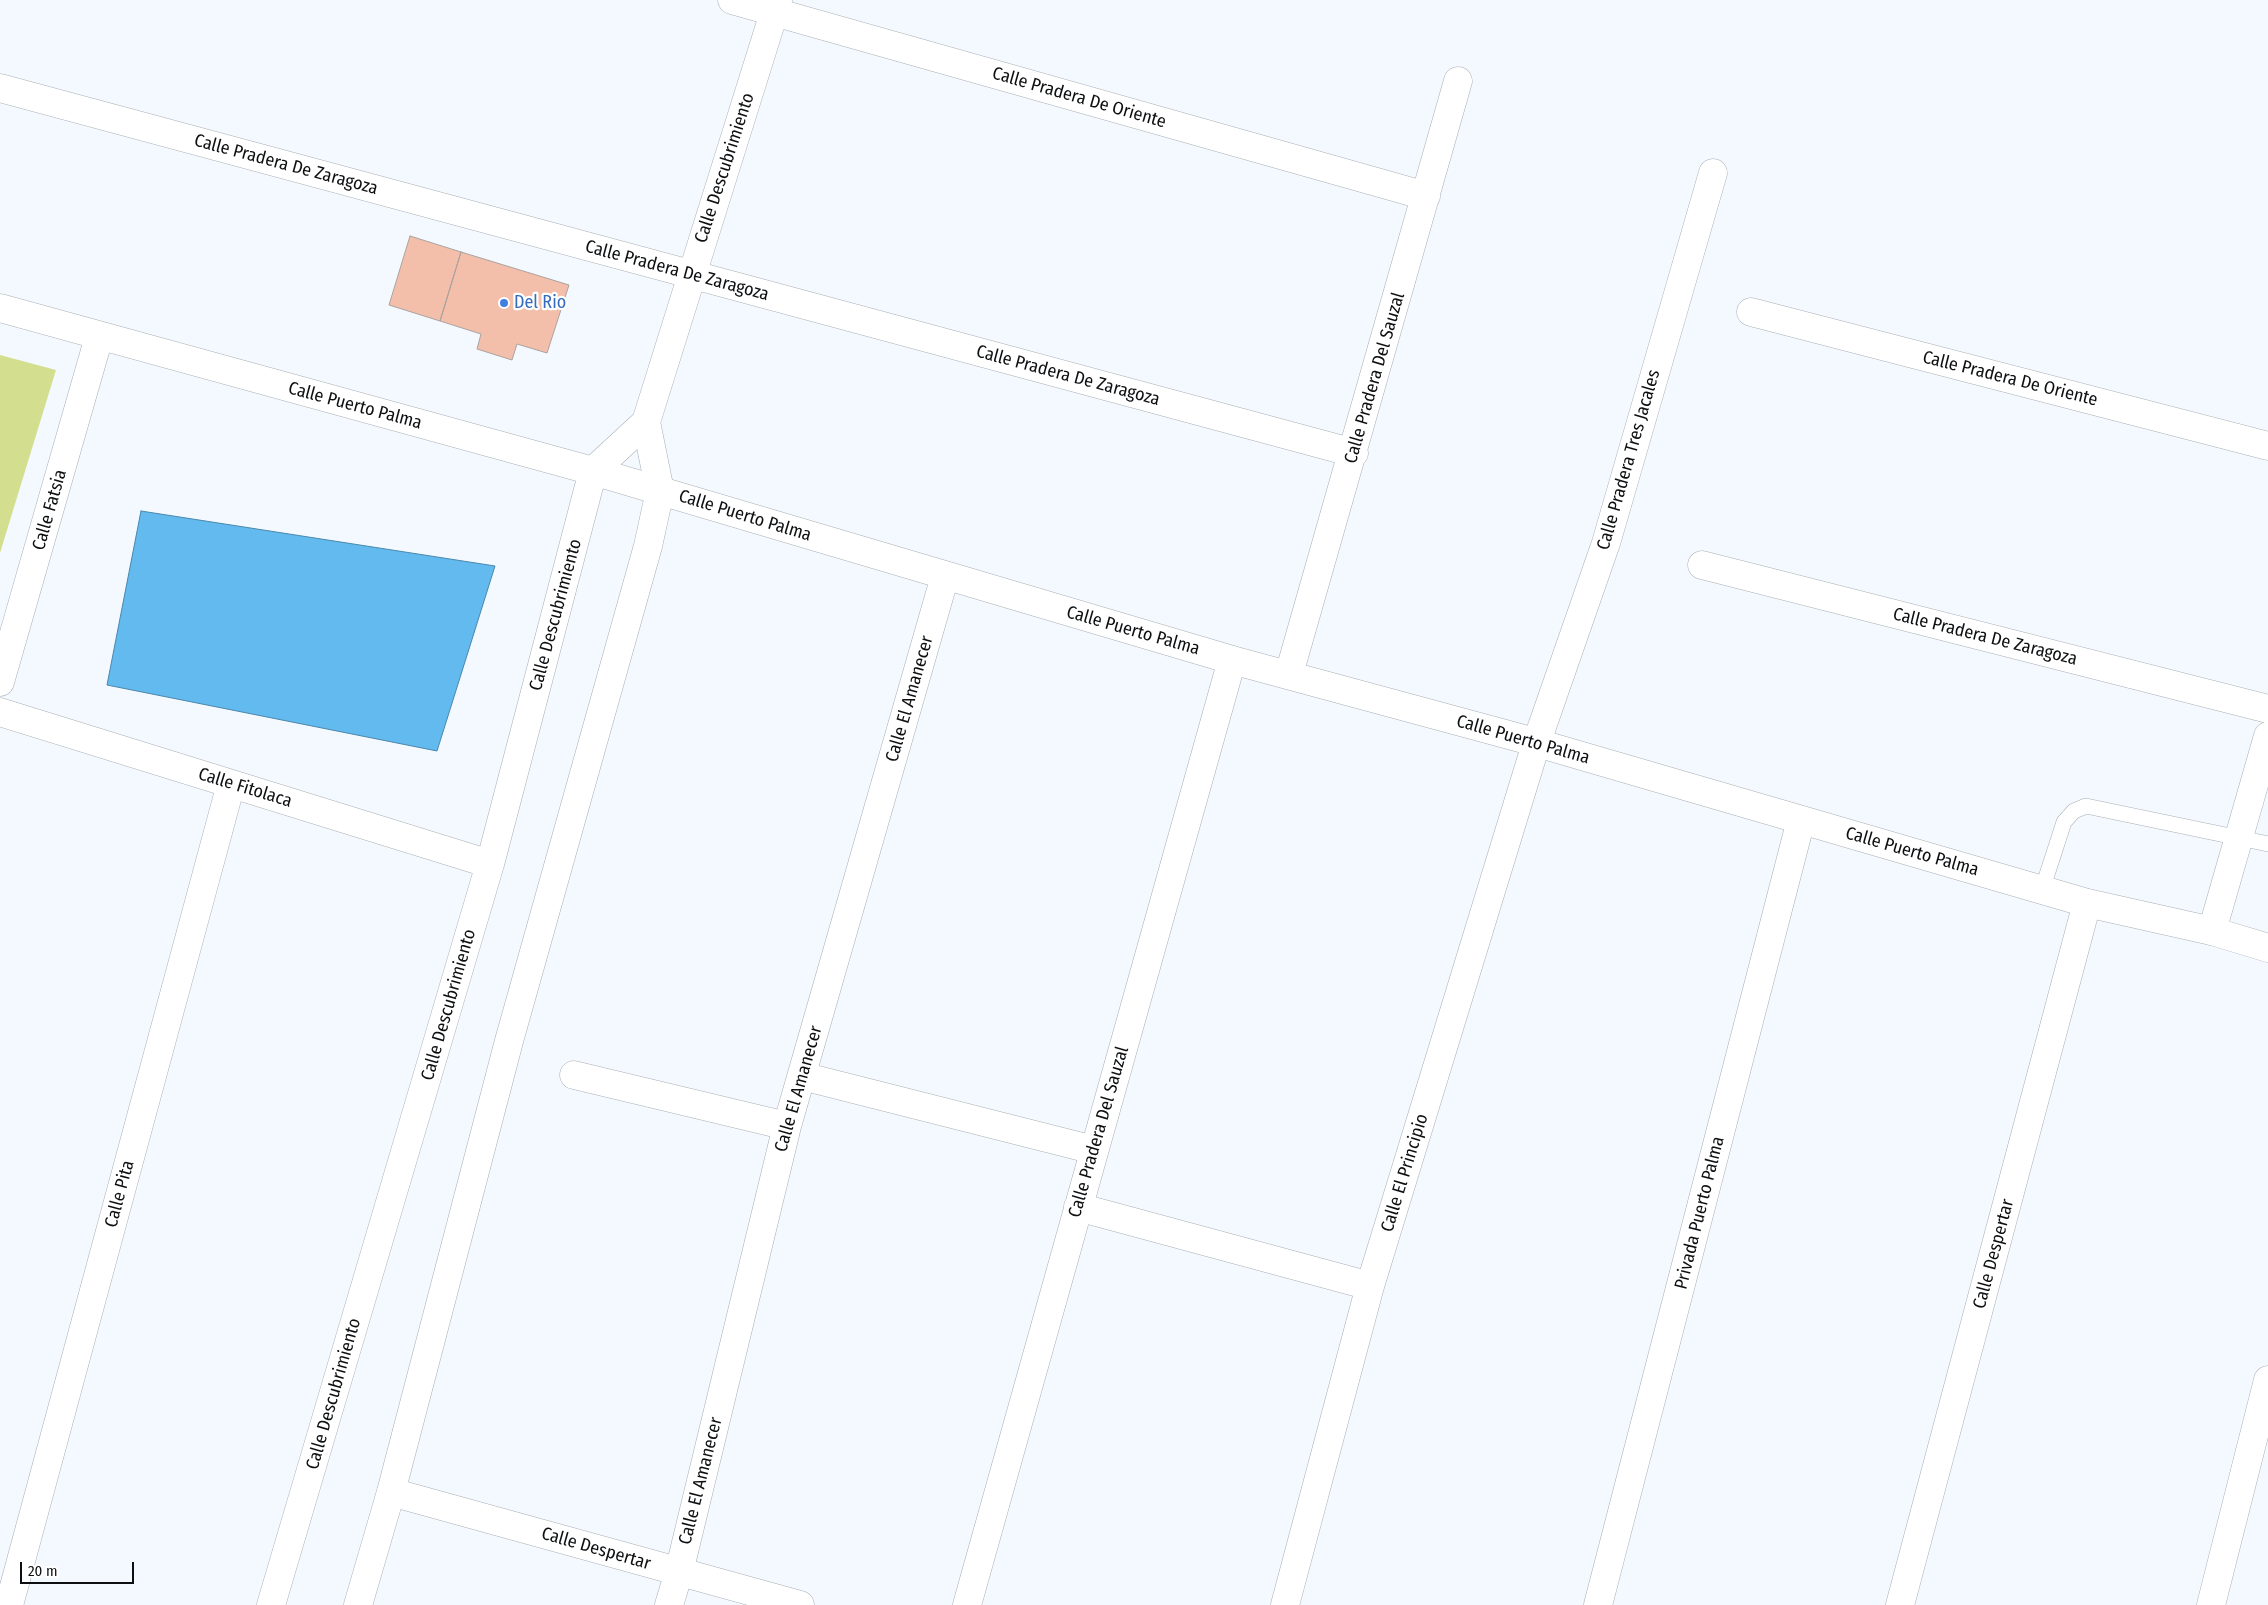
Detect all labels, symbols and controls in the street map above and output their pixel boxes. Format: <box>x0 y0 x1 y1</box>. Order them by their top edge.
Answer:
street label: Calle Pradera De Oriente <box>990 63 1168 133</box>
street label: Calle Descubrimiento <box>691 90 759 246</box>
street label: Calle Pradera De Zaragoza <box>192 130 380 200</box>
street label: Calle Pradera De Zaragoza <box>583 236 771 306</box>
street label: Calle Pradera Del Sauzal <box>1340 290 1410 466</box>
place label: Del Rio <box>514 292 566 314</box>
marker: Del Rio <box>498 297 510 309</box>
street label: Calle Pradera De Zaragoza <box>974 341 1162 411</box>
street label: Calle Pradera De Oriente <box>1920 347 2100 411</box>
street label: Calle Pradera Tres Jacales <box>1593 367 1665 553</box>
street label: Calle Puerto Palma <box>286 378 424 434</box>
street label: Calle Fatsia <box>28 467 72 553</box>
street label: Calle Puerto Palma <box>676 486 814 546</box>
street label: Calle Descubrimiento <box>525 537 587 693</box>
street label: Calle Puerto Palma <box>1064 602 1202 660</box>
street label: Calle Pradera De Zaragoza <box>1891 604 2079 670</box>
street label: Calle El Amanecer <box>882 633 938 765</box>
street label: Calle Puerto Palma <box>1454 711 1592 769</box>
street label: Calle Fitolaca <box>196 764 294 812</box>
street label: Calle Puerto Palma <box>1843 823 1981 881</box>
street label: Calle Descubrimiento <box>417 927 481 1083</box>
street label: Calle El Amanecer <box>771 1023 827 1155</box>
street label: Calle Pradera Del Sauzal <box>1064 1044 1134 1220</box>
street label: Calle El Principio <box>1377 1111 1433 1235</box>
street label: Privada Puerto Palma <box>1671 1134 1729 1292</box>
street label: Calle Pita <box>101 1158 139 1230</box>
street label: Calle Despertar <box>1969 1197 2019 1311</box>
street label: Calle Descubrimiento <box>302 1316 366 1472</box>
street label: Calle El Amanecer <box>675 1415 727 1547</box>
street label: Calle Despertar <box>539 1523 653 1575</box>
scale bar <box>22 1552 136 1584</box>
text: 20 m <box>28 1562 58 1580</box>

